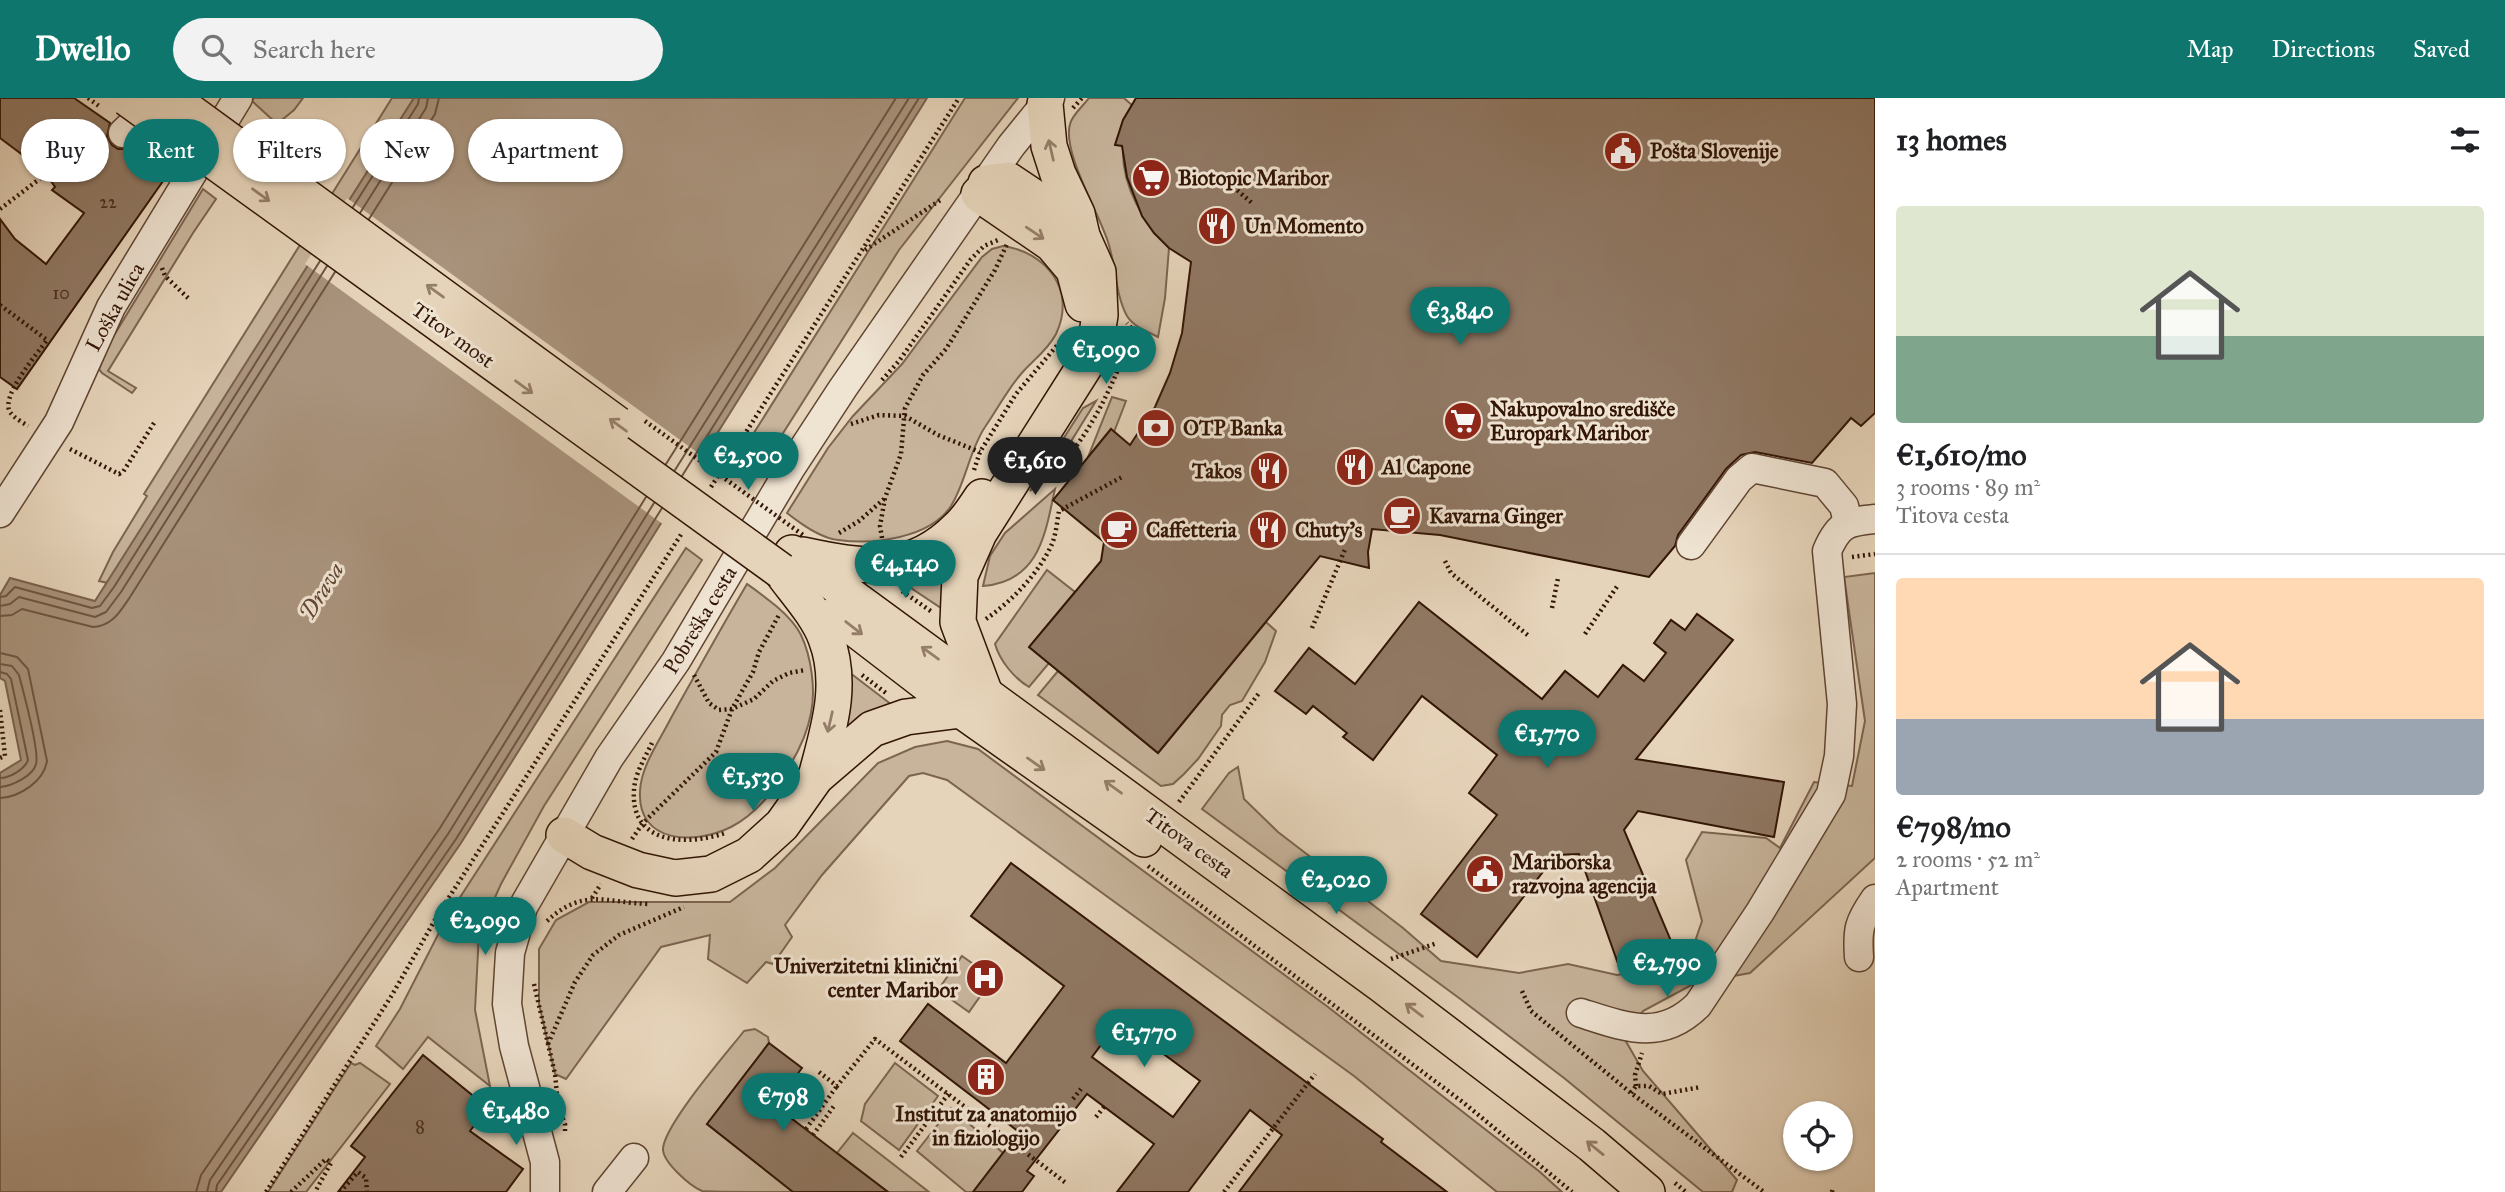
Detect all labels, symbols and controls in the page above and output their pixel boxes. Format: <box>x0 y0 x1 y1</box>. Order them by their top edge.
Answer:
search box <box>173 18 663 81</box>
text: Dwello <box>35 29 131 69</box>
icon: search <box>197 30 235 68</box>
text: Search here <box>253 33 376 65</box>
text: Map <box>2187 34 2234 64</box>
text: Directions <box>2272 34 2375 64</box>
text: Saved <box>2413 34 2470 64</box>
chip: Buy <box>21 119 109 182</box>
chip: Rent <box>123 119 219 182</box>
chip: Filters <box>233 119 346 182</box>
chip: New <box>360 119 454 182</box>
chip: Apartment <box>468 119 623 182</box>
icon: filters <box>2446 121 2484 159</box>
text: 13 homes <box>1896 122 2007 158</box>
public building icon: Pošta Slovenije <box>1602 130 1644 172</box>
place label: Pošta Slovenije <box>1650 138 1779 164</box>
one-way arrow <box>1044 139 1057 161</box>
supermarket icon: Biotopic Maribor <box>1130 157 1172 199</box>
place label: Biotopic Maribor <box>1178 165 1330 191</box>
one-way arrow <box>251 188 270 203</box>
house number: 22 <box>99 191 117 213</box>
restaurant icon: Un Momento <box>1196 205 1238 247</box>
place label: Un Momento <box>1244 213 1364 239</box>
one-way arrow <box>1025 226 1044 240</box>
icon: home <box>2127 252 2253 378</box>
street label: Loška ulica <box>80 258 150 356</box>
house number: 10 <box>52 282 70 304</box>
one-way arrow <box>426 284 445 298</box>
pin: €3,840 <box>1403 288 1517 347</box>
street label: Titov most <box>406 296 500 374</box>
text: €3,840 <box>1426 296 1494 324</box>
pin: €1,090 <box>1049 327 1163 386</box>
text: €1,090 <box>1072 335 1140 363</box>
one-way arrow <box>514 380 533 394</box>
place label: Nakupovalno središče Europark Maribor <box>1490 396 1675 446</box>
supermarket icon: Nakupovalno središče Europark Maribor <box>1442 400 1484 442</box>
bank icon: OTP Banka <box>1135 407 1177 449</box>
place label: OTP Banka <box>1183 415 1284 441</box>
one-way arrow <box>609 418 628 432</box>
pin: €2,500 <box>691 432 805 492</box>
text: €1,610/mo <box>1896 437 2027 473</box>
pin: €1,610 <box>978 438 1092 497</box>
text: €2,500 <box>714 441 782 469</box>
text: €1,610 <box>1003 446 1067 474</box>
restaurant icon: Al Capone <box>1334 446 1376 488</box>
restaurant icon: Takos <box>1248 450 1290 492</box>
place label: Al Capone <box>1380 454 1471 480</box>
place label: Takos <box>1191 458 1242 484</box>
text: 3 rooms · 89 m² <box>1896 473 2040 501</box>
cafe icon: Kavarna Ginger <box>1381 495 1423 537</box>
text: Titova cesta <box>1896 501 2009 529</box>
place label: Kavarna Ginger <box>1429 503 1564 529</box>
cafe icon: Caffetteria <box>1098 509 1140 551</box>
restaurant icon: Chuty's <box>1247 509 1289 551</box>
place label: Caffetteria <box>1146 517 1238 543</box>
place label: Chuty's <box>1295 517 1363 543</box>
pin: €4,140 <box>848 540 962 600</box>
text: €4,140 <box>871 549 939 577</box>
water label: Drava <box>293 557 349 625</box>
street label: Pobreška cesta <box>658 561 742 679</box>
one-way arrow <box>844 620 863 635</box>
icon: home <box>2127 624 2253 750</box>
one-way arrow <box>920 646 939 661</box>
one-way arrow <box>823 710 836 733</box>
pin: €1,770 <box>1490 710 1604 770</box>
text: €1,770 <box>1514 719 1580 747</box>
pin: €1,530 <box>696 754 810 813</box>
one-way arrow <box>1026 757 1046 771</box>
text: €1,530 <box>722 762 784 790</box>
one-way arrow <box>1104 780 1123 795</box>
street label: Titova cesta <box>1140 802 1238 884</box>
text: €798/mo <box>1896 809 2011 845</box>
text: 2 rooms · 52 m² <box>1896 845 2040 873</box>
place label: Mariborska razvojna agencija <box>1511 849 1658 899</box>
public building icon: Mariborska razvojna agencija <box>1464 853 1506 895</box>
pin: €2,020 <box>1279 856 1393 916</box>
text: €2,020 <box>1301 865 1371 893</box>
text: Apartment <box>1896 873 1999 901</box>
pin: €2,090 <box>428 898 542 957</box>
text: €2,090 <box>450 906 520 934</box>
pin: €2,790 <box>1610 940 1724 999</box>
text: €2,790 <box>1633 948 1701 976</box>
place label: Univerzitetni klinični center Maribor <box>774 953 959 1003</box>
hospital icon: Univerzitetni klinični center Maribor <box>964 957 1006 999</box>
one-way arrow <box>1406 1002 1424 1017</box>
pin: €1,770 <box>1087 1010 1201 1069</box>
text: €1,770 <box>1111 1018 1177 1046</box>
building icon: Institut za anatomijo in fiziologijo <box>965 1056 1007 1098</box>
pin: €798 <box>742 1074 824 1133</box>
text: €798 <box>758 1082 808 1110</box>
pin: €1,480 <box>459 1088 573 1147</box>
text: €1,480 <box>482 1096 550 1124</box>
place label: Institut za anatomijo in fiziologijo <box>895 1101 1077 1151</box>
map controls <box>1783 1101 1853 1171</box>
button: locate <box>1783 1101 1853 1171</box>
house number: 8 <box>415 1116 425 1138</box>
one-way arrow <box>1586 1140 1604 1156</box>

